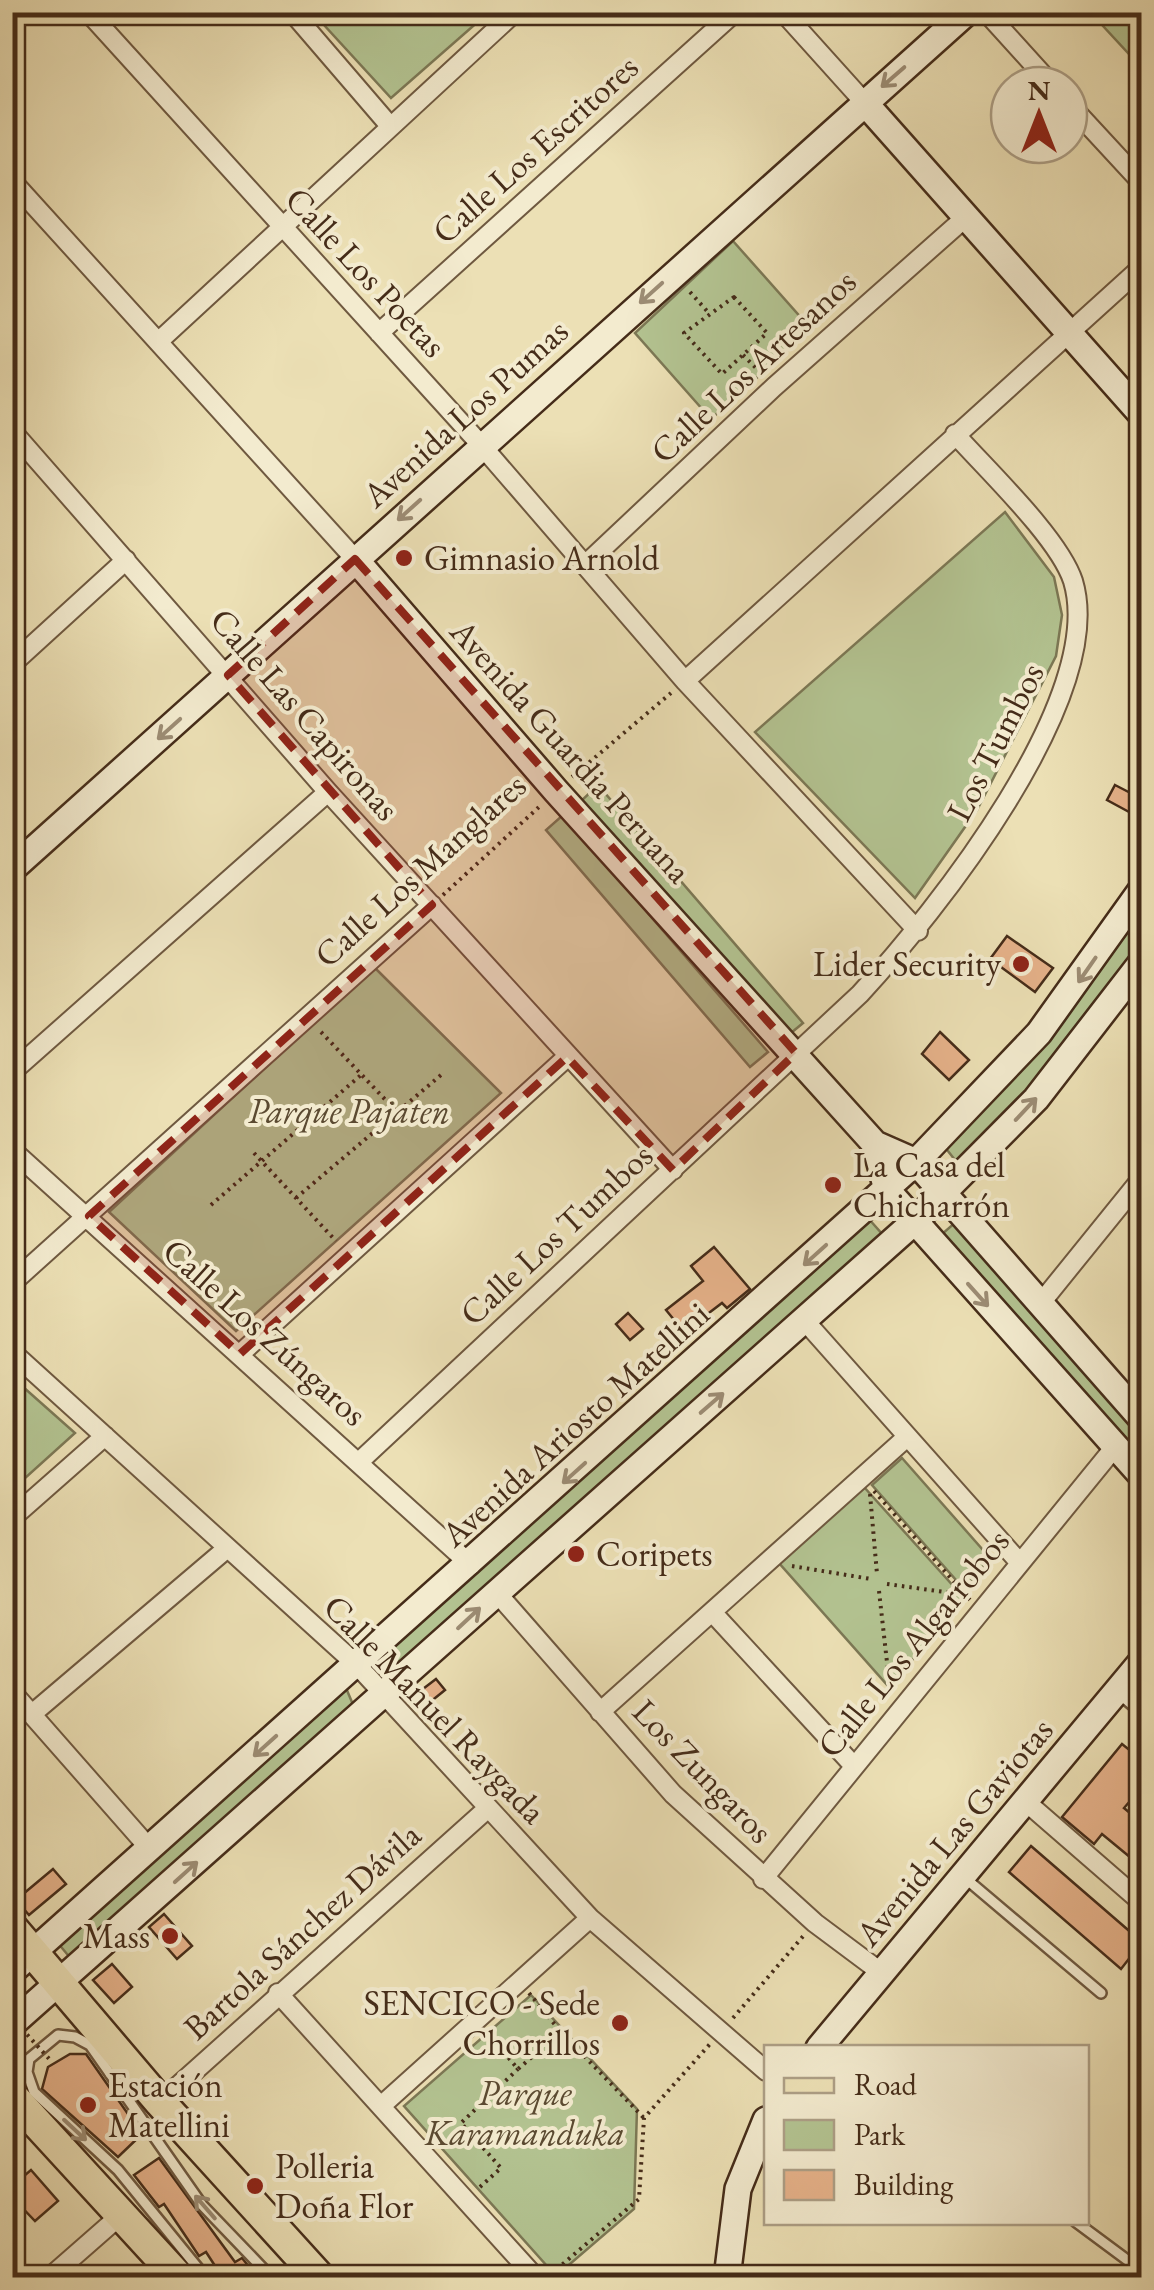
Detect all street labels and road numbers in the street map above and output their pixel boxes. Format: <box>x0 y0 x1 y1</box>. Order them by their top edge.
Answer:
street label: Calle Los Escritores <box>422 44 647 253</box>
street label: Calle Los Poetas <box>276 177 457 366</box>
street label: Calle Los Artesanos <box>640 259 865 473</box>
street label: Avenida Los Pumas <box>352 308 577 518</box>
street label: Calle Las Capironas <box>201 598 410 829</box>
street label: Avenida Guardia Peruana <box>440 608 702 892</box>
street label: Los Tumbos <box>935 655 1054 829</box>
street label: Calle Los Manglares <box>304 763 535 977</box>
street label: Calle Los Tumbos <box>450 1133 662 1335</box>
street label: Calle Los Zúngaros <box>154 1228 377 1435</box>
street label: Avenida Ariosto Matellini <box>430 1291 718 1557</box>
street label: Calle Los Algarrobos <box>807 1519 1019 1766</box>
street label: Calle Manuel Raygada <box>314 1584 556 1833</box>
street label: Los Zungaros <box>623 1689 783 1852</box>
street label: Avenida Las Gaviotas <box>844 1708 1062 1956</box>
street label: Bartola Sánchez Dávila <box>174 1812 430 2049</box>

